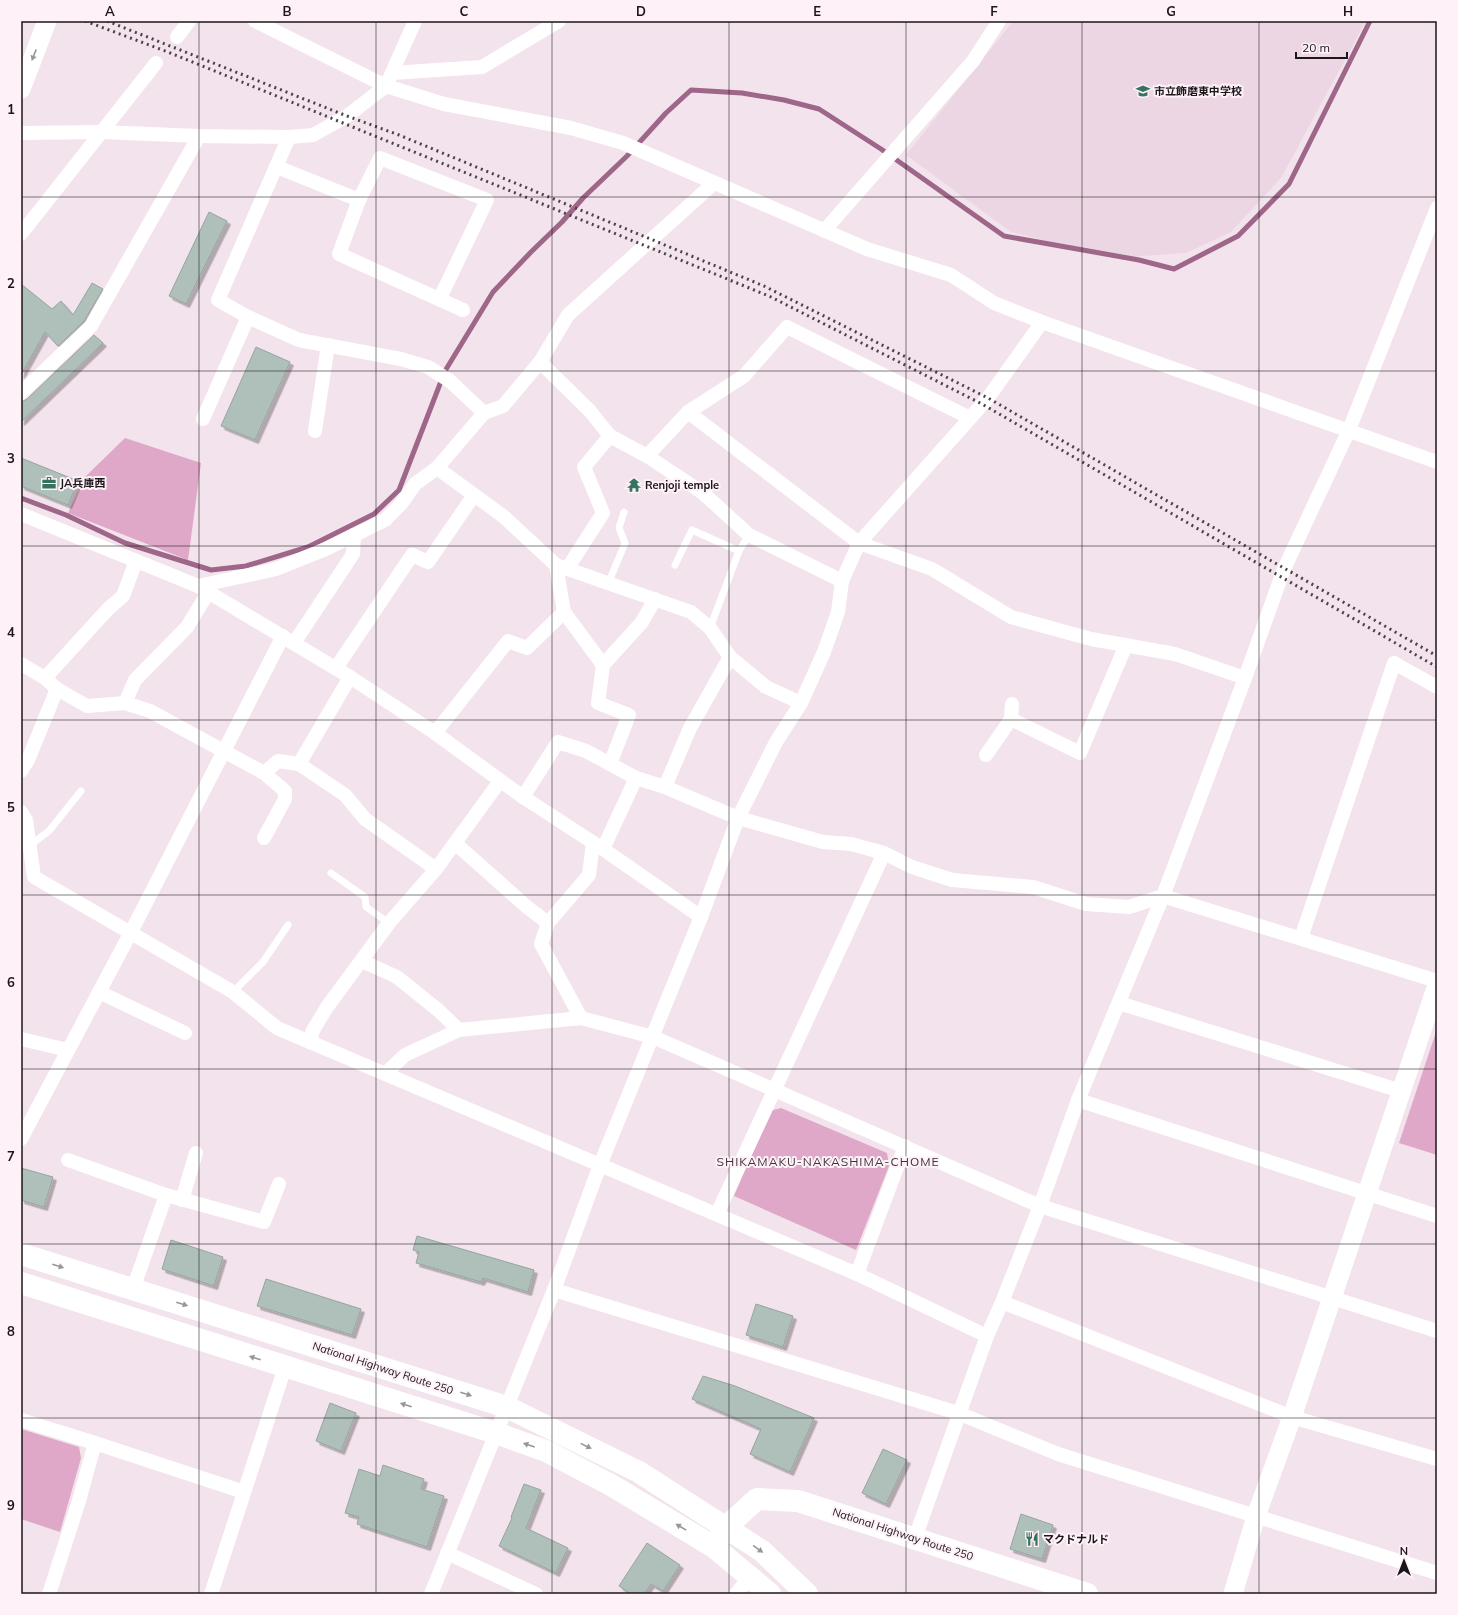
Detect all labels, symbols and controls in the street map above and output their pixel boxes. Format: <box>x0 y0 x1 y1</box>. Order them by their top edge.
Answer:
text: A <box>105 3 115 19</box>
text: B <box>283 3 292 19</box>
text: C <box>460 3 469 19</box>
text: D <box>636 3 646 19</box>
text: E <box>813 3 821 19</box>
text: F <box>990 3 998 19</box>
text: G <box>1166 3 1176 19</box>
text: H <box>1343 3 1353 19</box>
scale bar <box>1296 34 1347 60</box>
text: 20 m <box>1302 40 1330 55</box>
one-way arrow <box>30 49 36 61</box>
school or university icon: 市立飾磨東中学校 <box>1135 83 1151 99</box>
place label: 市立飾磨東中学校 <box>1154 84 1242 98</box>
text: 1 <box>7 101 15 117</box>
text: 2 <box>7 275 15 291</box>
text: 3 <box>7 450 15 466</box>
office icon: JA兵庫西 <box>41 475 57 491</box>
place label: JA兵庫西 <box>60 476 105 490</box>
temple icon: Renjoji temple <box>626 477 642 493</box>
place label: Renjoji temple <box>645 478 719 492</box>
text: 4 <box>7 624 15 640</box>
text: 5 <box>7 799 15 815</box>
text: 6 <box>7 974 15 990</box>
text: 7 <box>7 1148 15 1164</box>
district label: SHIKAMAKU-NAKASHIMA-CHOME <box>717 1154 940 1169</box>
one-way arrow <box>53 1263 65 1269</box>
one-way arrow <box>177 1302 189 1308</box>
text: 8 <box>7 1323 15 1339</box>
street label: National Highway Route 250 <box>311 1339 456 1398</box>
one-way arrow <box>249 1354 261 1360</box>
one-way arrow <box>461 1391 473 1397</box>
one-way arrow <box>399 1402 411 1408</box>
one-way arrow <box>523 1442 535 1448</box>
one-way arrow <box>580 1443 591 1449</box>
text: 9 <box>7 1497 15 1513</box>
street label: National Highway Route 250 <box>831 1505 976 1564</box>
one-way arrow <box>675 1523 687 1530</box>
restaurant icon: マクドナルド <box>1024 1531 1040 1547</box>
place label: マクドナルド <box>1043 1532 1109 1546</box>
north arrow <box>1384 1541 1424 1581</box>
text: N <box>1400 1544 1408 1558</box>
one-way arrow <box>753 1545 764 1553</box>

